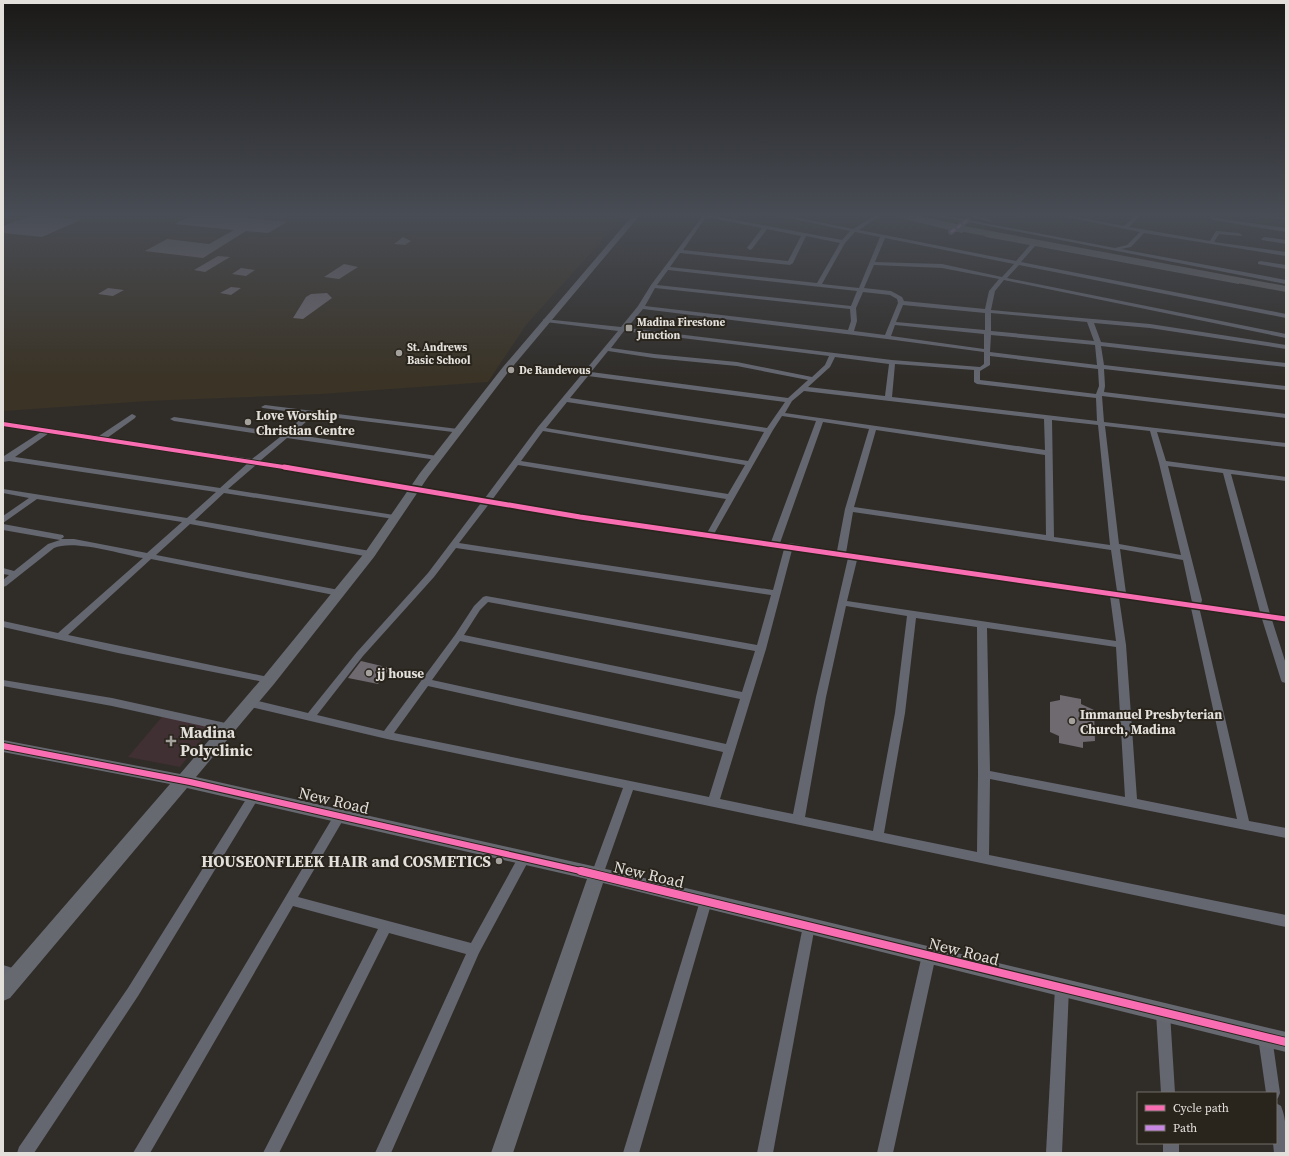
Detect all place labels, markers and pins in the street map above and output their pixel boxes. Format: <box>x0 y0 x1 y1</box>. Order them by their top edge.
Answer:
place label: Madina Firestone Junction <box>636 315 726 343</box>
marker: Madina Firestone Junction <box>624 323 634 333</box>
place label: St. Andrews Basic School <box>407 340 471 368</box>
marker: St. Andrews Basic School <box>394 348 404 358</box>
place label: De Randevous <box>519 363 591 378</box>
marker: De Randevous <box>506 365 516 375</box>
place label: Love Worship Christian Centre <box>256 407 355 439</box>
marker: Love Worship Christian Centre <box>243 417 253 427</box>
place label: jj house <box>375 665 424 682</box>
marker: jj house <box>364 668 374 678</box>
place label: Immanuel Presbyterian Church, Madina <box>1080 706 1222 738</box>
marker: Immanuel Presbyterian Church, Madina <box>1067 716 1077 726</box>
place label: Madina Polyclinic <box>180 721 253 761</box>
marker: Madina Polyclinic <box>165 735 177 747</box>
place label: HOUSEONFLEEK HAIR and COSMETICS <box>201 850 491 872</box>
marker: HOUSEONFLEEK HAIR and COSMETICS <box>494 856 504 866</box>

